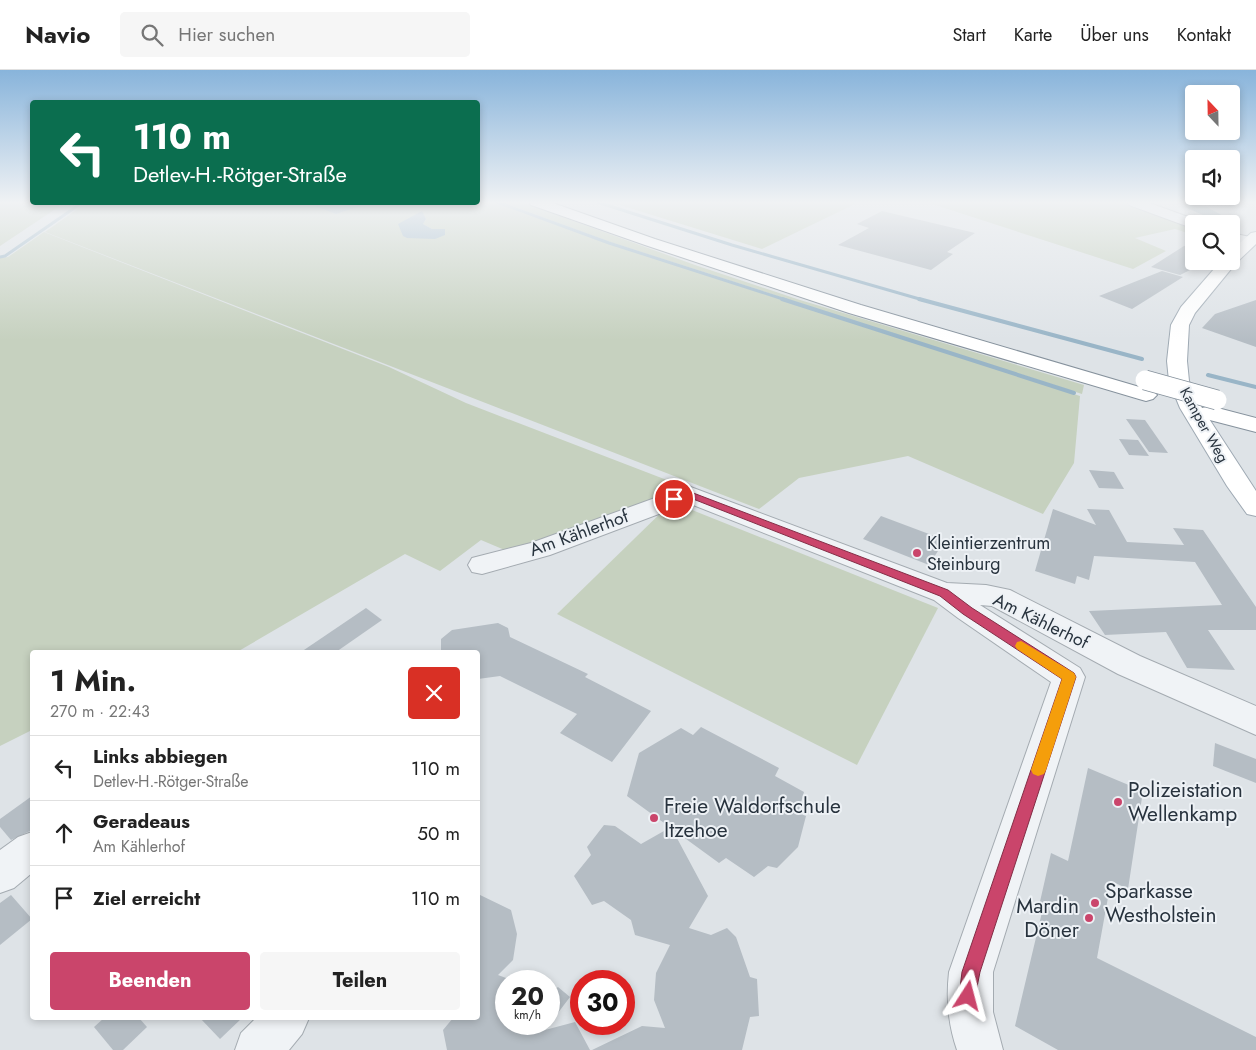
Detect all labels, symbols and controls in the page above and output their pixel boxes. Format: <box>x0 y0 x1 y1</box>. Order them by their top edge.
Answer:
search box <box>120 12 470 57</box>
text: Navio <box>25 17 90 52</box>
icon: search <box>138 21 166 49</box>
text: Hier suchen <box>178 21 275 48</box>
text: Start <box>952 22 986 48</box>
text: Karte <box>1014 22 1052 48</box>
text: Über uns <box>1080 22 1149 48</box>
text: Kontakt <box>1177 22 1231 48</box>
north arrow <box>1185 85 1240 140</box>
map controls <box>1185 85 1240 270</box>
text: 110 m <box>133 112 231 162</box>
icon: left <box>50 120 115 185</box>
button: sound <box>1185 150 1240 205</box>
text: Detlev-H.-Rötger-Straße <box>133 158 347 190</box>
button: search <box>1185 215 1240 270</box>
street label: Kamper Weg <box>1174 383 1234 467</box>
pin <box>653 478 695 520</box>
icon: arrive <box>660 485 688 513</box>
street label: Am Kählerhof <box>526 503 633 563</box>
place label: Kleintierzentrum Steinburg <box>927 530 1050 577</box>
marker: Kleintierzentrum Steinburg <box>911 547 923 559</box>
street label: Am Kählerhof <box>989 587 1094 656</box>
text: 1 Min. <box>50 659 136 702</box>
button: close <box>408 667 460 719</box>
text: 270 m · 22:43 <box>50 700 150 723</box>
text: Links abbiegen <box>93 743 228 770</box>
icon: left <box>50 754 78 782</box>
text: 110 m <box>411 755 460 782</box>
text: Detlev-H.-Rötger-Straße <box>93 770 248 793</box>
place label: Polizeistation Wellenkamp <box>1128 775 1243 829</box>
place label: Freie Waldorfschule Itzehoe <box>664 791 841 845</box>
marker: Polizeistation Wellenkamp <box>1112 796 1124 808</box>
text: Geradeaus <box>93 808 190 835</box>
marker: Freie Waldorfschule Itzehoe <box>648 812 660 824</box>
icon: ahead <box>50 819 78 847</box>
text: 50 m <box>417 820 460 847</box>
text: Am Kählerhof <box>93 835 185 858</box>
place label: Sparkasse Westholstein <box>1105 876 1217 930</box>
icon: arrive <box>50 884 78 912</box>
text: Ziel erreicht <box>93 885 200 912</box>
text: 110 m <box>411 885 460 912</box>
place label: Mardin Döner <box>1016 891 1080 945</box>
marker: Sparkasse Westholstein <box>1089 897 1101 909</box>
marker: Mardin Döner <box>1083 912 1095 924</box>
button: Beenden <box>50 952 250 1010</box>
button: Teilen <box>260 952 460 1010</box>
position arrow <box>941 969 993 1021</box>
speed limit sign: 30 <box>570 970 635 1035</box>
text: 20 <box>511 978 544 1014</box>
text: km/h <box>514 1006 541 1024</box>

